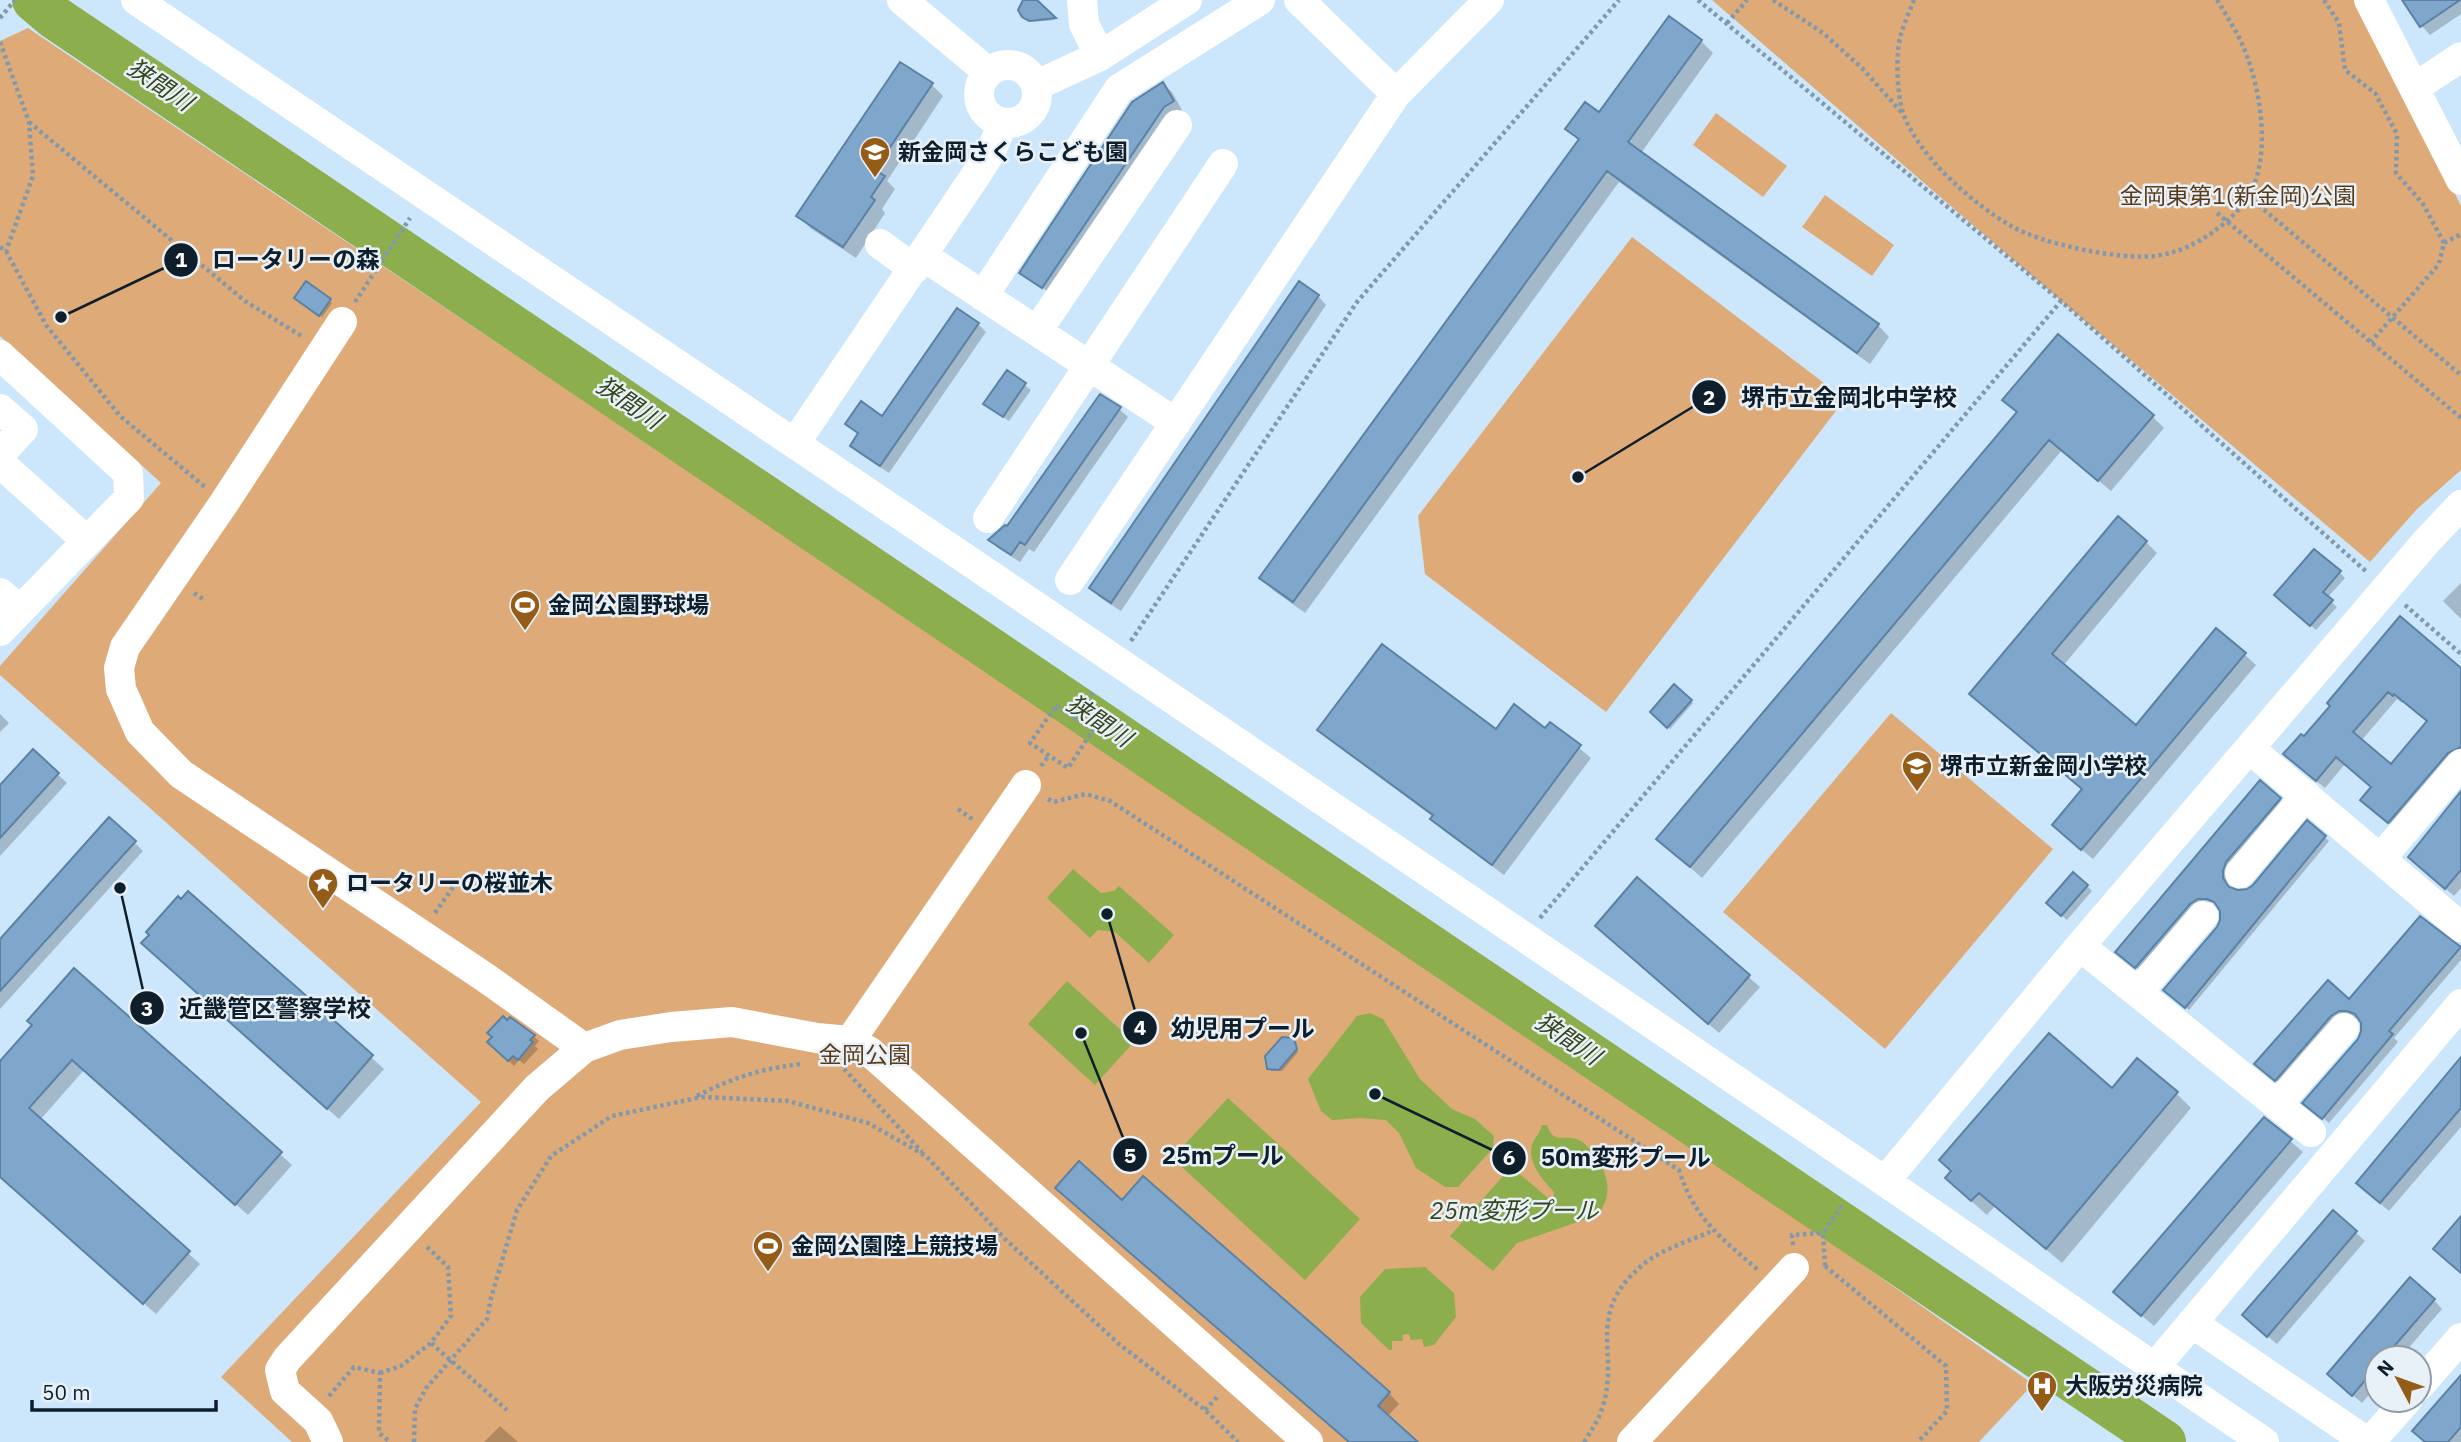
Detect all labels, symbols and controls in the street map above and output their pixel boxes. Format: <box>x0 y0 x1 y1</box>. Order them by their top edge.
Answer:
water label: 狭間川 <box>122 51 202 119</box>
school or university icon: 新金岡さくらこども園 <box>858 135 892 179</box>
place label: 新金岡さくらこども園 <box>898 136 1128 166</box>
park label: 金岡東第1(新金岡)公園 <box>2120 180 2356 210</box>
callout: ロータリーの森 <box>163 237 394 282</box>
text: ロータリーの森 <box>212 243 380 275</box>
text: 1 <box>175 245 188 273</box>
water label: 狭間川 <box>591 369 671 437</box>
callout: 堺市立金岡北中学校 <box>1692 375 1971 420</box>
text: 堺市立金岡北中学校 <box>1741 381 1957 413</box>
text: 2 <box>1703 383 1715 411</box>
sports icon: 金岡公園野球場 <box>508 588 542 632</box>
place label: 金岡公園野球場 <box>548 589 709 619</box>
water label: 狭間川 <box>1061 687 1141 755</box>
school or university icon: 堺市立新金岡小学校 <box>1900 749 1934 793</box>
place label: 堺市立新金岡小学校 <box>1940 750 2147 780</box>
place icon: ロータリーの桜並木 <box>306 866 340 910</box>
place label: ロータリーの桜並木 <box>346 867 553 897</box>
callout: 近畿管区警察学校 <box>130 986 385 1031</box>
text: 近畿管区警察学校 <box>179 992 371 1024</box>
text: 3 <box>141 994 153 1022</box>
water label: 狭間川 <box>1530 1005 1610 1073</box>
callout: 幼児用プール <box>1122 1006 1329 1051</box>
text: 幼児用プール <box>1171 1012 1315 1044</box>
text: 4 <box>1134 1013 1146 1041</box>
park label: 金岡公園 <box>819 1039 911 1069</box>
callout: 25mプール <box>1113 1133 1298 1178</box>
callout: 50m変形プール <box>1492 1135 1725 1180</box>
text: 25mプール <box>1162 1139 1284 1171</box>
text: 5 <box>1124 1141 1136 1169</box>
text: 50m変形プール <box>1541 1141 1711 1173</box>
text: 6 <box>1503 1143 1515 1171</box>
water label: 25m変形プール <box>1429 1194 1600 1226</box>
sports icon: 金岡公園陸上競技場 <box>751 1229 785 1273</box>
place label: 金岡公園陸上競技場 <box>791 1230 998 1260</box>
north arrow <box>2363 1344 2433 1414</box>
text: N <box>2372 1355 2399 1381</box>
scale bar <box>32 1368 215 1412</box>
hospital icon: 大阪労災病院 <box>2025 1369 2059 1413</box>
place label: 大阪労災病院 <box>2065 1370 2203 1400</box>
text: 50 m <box>42 1378 91 1406</box>

